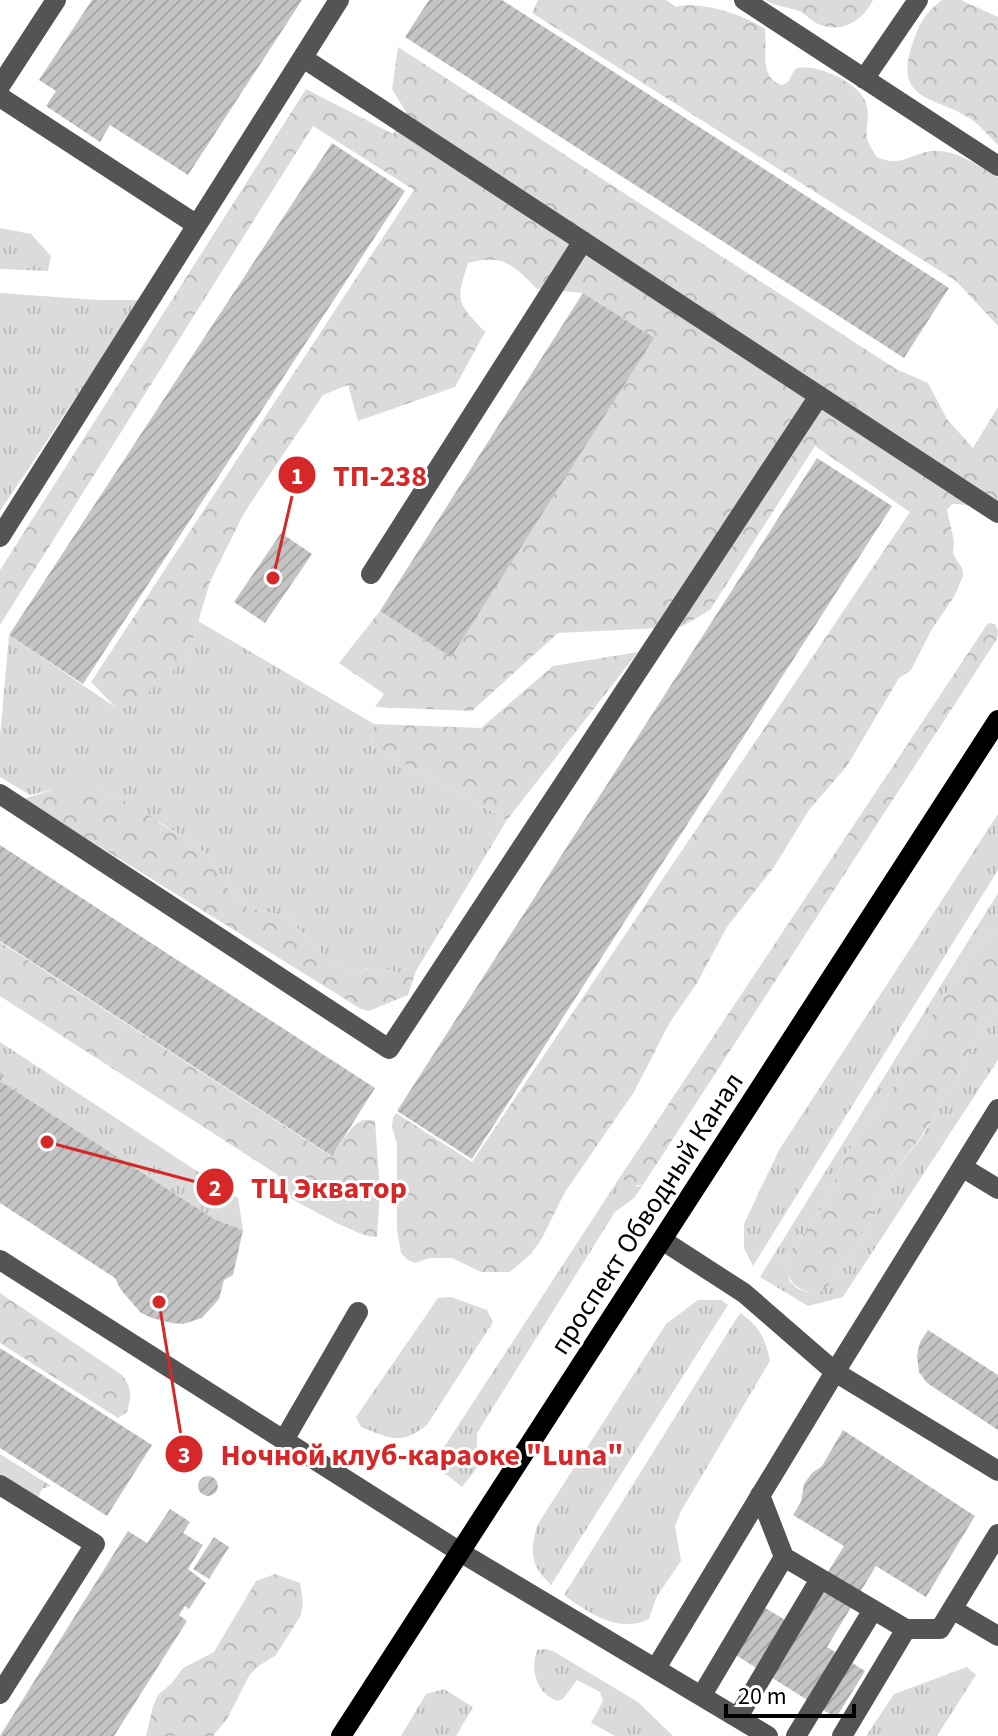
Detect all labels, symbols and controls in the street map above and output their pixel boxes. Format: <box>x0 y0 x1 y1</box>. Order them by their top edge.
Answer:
callout: ТП-238 <box>277 448 443 502</box>
text: ТП-238 <box>333 455 427 498</box>
text: 1 <box>291 459 303 494</box>
street label: проспект Обводный Канал <box>540 1065 753 1363</box>
callout: ТЦ Экватор <box>195 1160 423 1214</box>
text: ТЦ Экватор <box>251 1167 407 1210</box>
text: 2 <box>209 1171 221 1206</box>
callout: Ночной клуб-караоке "Luna" <box>164 1427 639 1481</box>
text: Ночной клуб-караоке "Luna" <box>221 1434 623 1477</box>
text: 3 <box>178 1438 190 1473</box>
scale bar <box>726 1668 854 1718</box>
text: 20 m <box>738 1679 787 1714</box>

